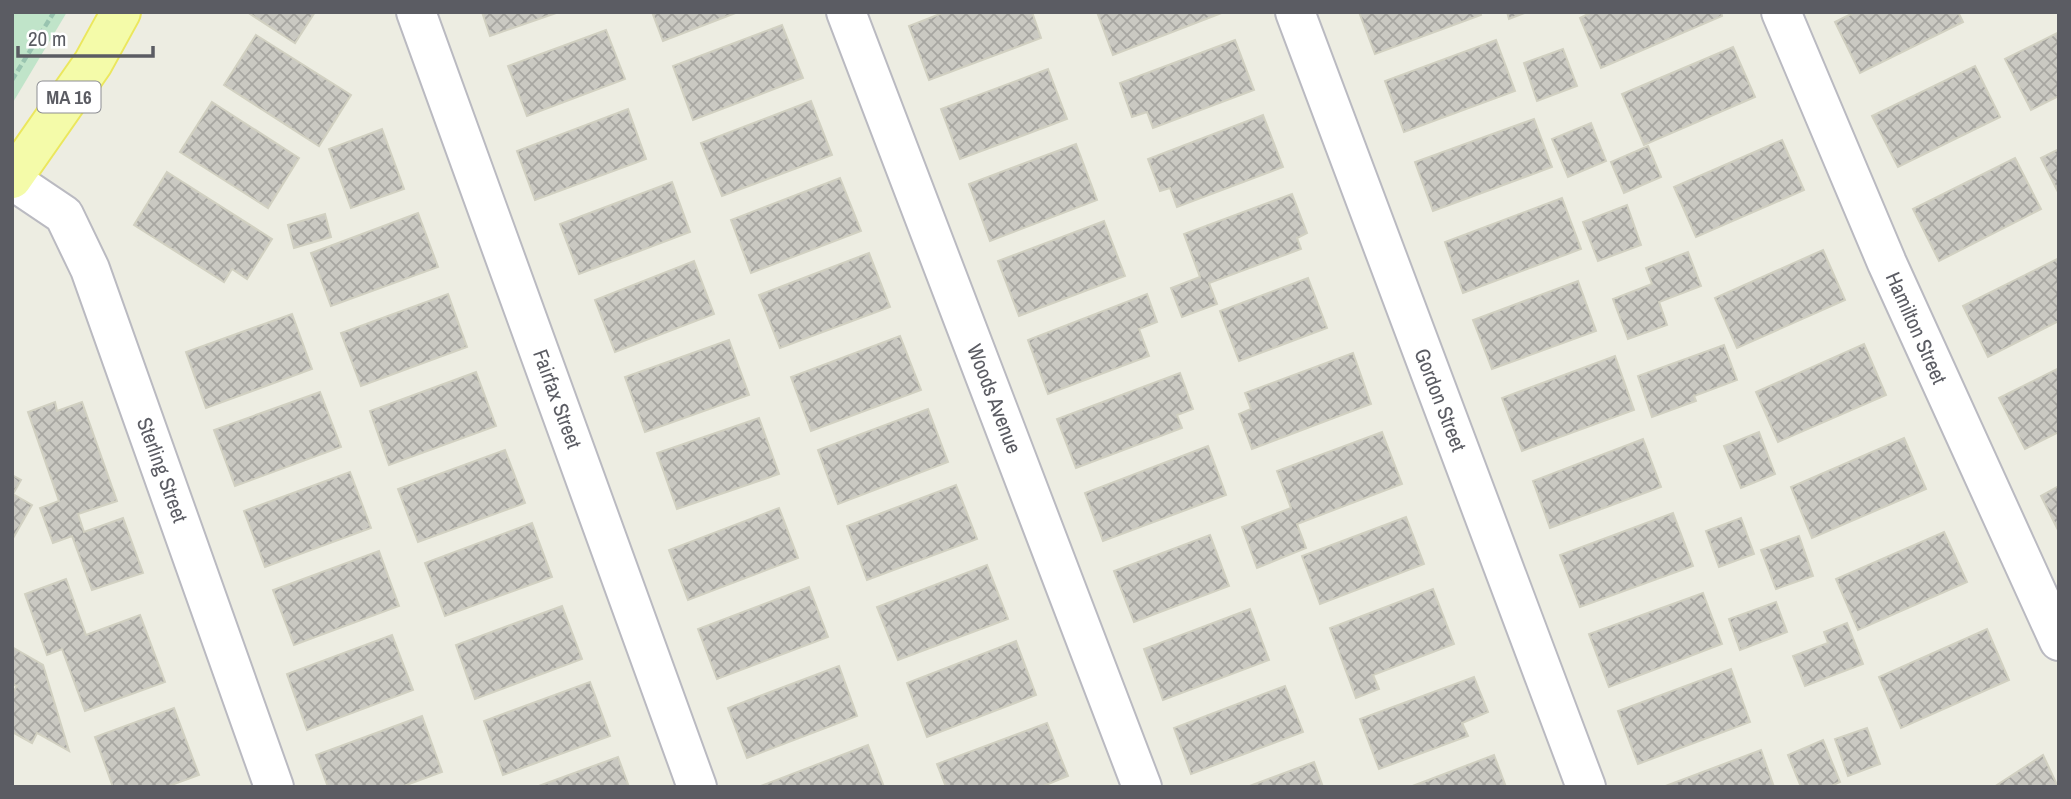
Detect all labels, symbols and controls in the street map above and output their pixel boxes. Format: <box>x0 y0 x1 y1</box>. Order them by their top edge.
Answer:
scale bar <box>18 14 152 58</box>
text: 20 m <box>28 24 66 53</box>
road number: MA 16 <box>38 82 100 113</box>
street label: Hamilton Street <box>1879 267 1954 389</box>
street label: Woods Avenue <box>960 340 1029 458</box>
street label: Gordon Street <box>1408 344 1473 456</box>
street label: Fairfax Street <box>526 345 589 453</box>
street label: Sterling Street <box>130 413 195 527</box>

